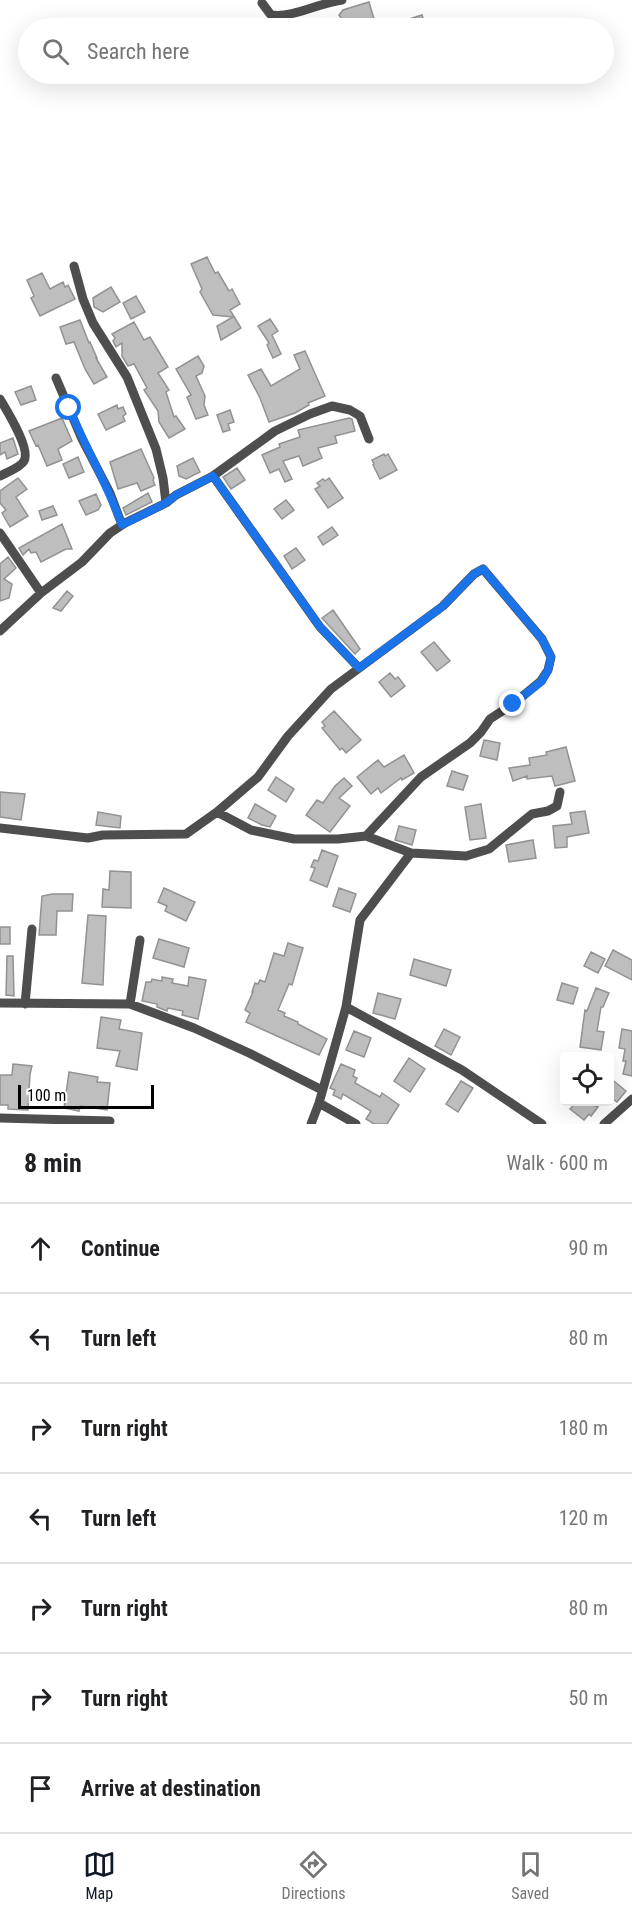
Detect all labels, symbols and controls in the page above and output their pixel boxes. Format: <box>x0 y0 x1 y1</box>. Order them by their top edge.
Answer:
search box <box>18 18 614 84</box>
icon: search <box>39 35 72 68</box>
text: Search here <box>87 39 189 64</box>
route start <box>55 394 81 420</box>
route end <box>499 690 525 716</box>
map controls <box>560 1052 614 1106</box>
button: locate <box>560 1052 614 1106</box>
scale bar <box>18 1082 154 1110</box>
text: 100 m <box>27 1086 66 1105</box>
text: 8 min <box>24 1148 82 1178</box>
text: Walk · 600 m <box>507 1151 608 1175</box>
icon: ahead <box>24 1232 57 1265</box>
text: Continue <box>81 1236 160 1261</box>
text: 90 m <box>569 1236 608 1260</box>
icon: left <box>24 1322 57 1355</box>
text: Turn left <box>81 1326 156 1351</box>
text: 80 m <box>569 1326 608 1350</box>
icon: right <box>24 1412 57 1445</box>
text: Turn right <box>81 1416 168 1441</box>
text: 180 m <box>559 1416 608 1440</box>
icon: left <box>24 1502 57 1535</box>
text: Turn left <box>81 1506 156 1531</box>
text: 120 m <box>559 1506 608 1530</box>
icon: right <box>24 1592 57 1625</box>
text: Turn right <box>81 1596 168 1621</box>
text: 80 m <box>569 1596 608 1620</box>
icon: right <box>24 1682 57 1715</box>
text: Turn right <box>81 1686 168 1711</box>
text: 50 m <box>569 1686 608 1710</box>
icon: arrive <box>24 1772 57 1805</box>
text: Arrive at destination <box>81 1776 261 1801</box>
tab: Map <box>83 1848 116 1903</box>
tab: Directions <box>282 1848 345 1903</box>
tab: Saved <box>511 1848 549 1903</box>

